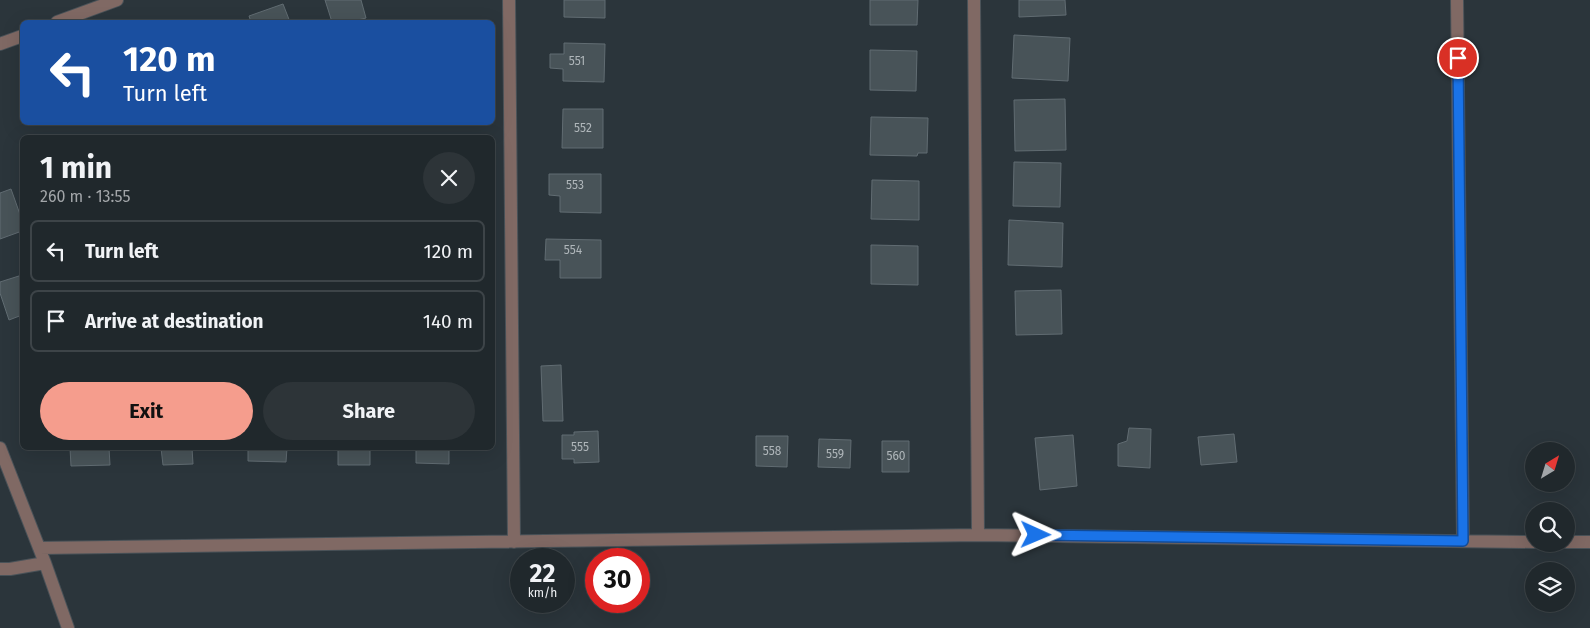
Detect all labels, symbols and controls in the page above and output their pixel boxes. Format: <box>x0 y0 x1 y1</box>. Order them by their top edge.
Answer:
pin <box>1437 37 1479 79</box>
text: 120 m <box>123 38 216 80</box>
icon: left <box>40 40 105 105</box>
icon: arrive <box>1444 44 1472 72</box>
house number: 551 <box>569 54 585 68</box>
text: Turn left <box>123 80 207 107</box>
house number: 552 <box>574 121 592 135</box>
text: 1 min <box>40 150 112 186</box>
button: close <box>423 152 475 204</box>
house number: 553 <box>566 178 584 192</box>
text: 260 m · 13:55 <box>40 187 130 206</box>
icon: left <box>42 237 70 265</box>
text: Turn left <box>85 240 159 263</box>
text: 120 m <box>423 240 473 263</box>
house number: 554 <box>564 243 583 257</box>
icon: arrive <box>42 307 70 335</box>
text: Arrive at destination <box>85 310 264 333</box>
text: 140 m <box>423 310 473 333</box>
button: Exit <box>40 382 253 440</box>
button: Share <box>263 382 475 440</box>
house number: 555 <box>571 440 589 454</box>
north arrow <box>1525 442 1575 492</box>
map controls <box>1525 442 1575 612</box>
house number: 558 <box>763 444 782 458</box>
house number: 559 <box>826 447 844 461</box>
house number: 560 <box>886 449 906 463</box>
button: search <box>1525 502 1575 552</box>
position arrow <box>1009 508 1061 560</box>
speed limit sign: 30 <box>585 548 650 613</box>
text: 22 <box>530 559 555 589</box>
button: layers <box>1525 562 1575 612</box>
text: km/h <box>528 586 557 600</box>

